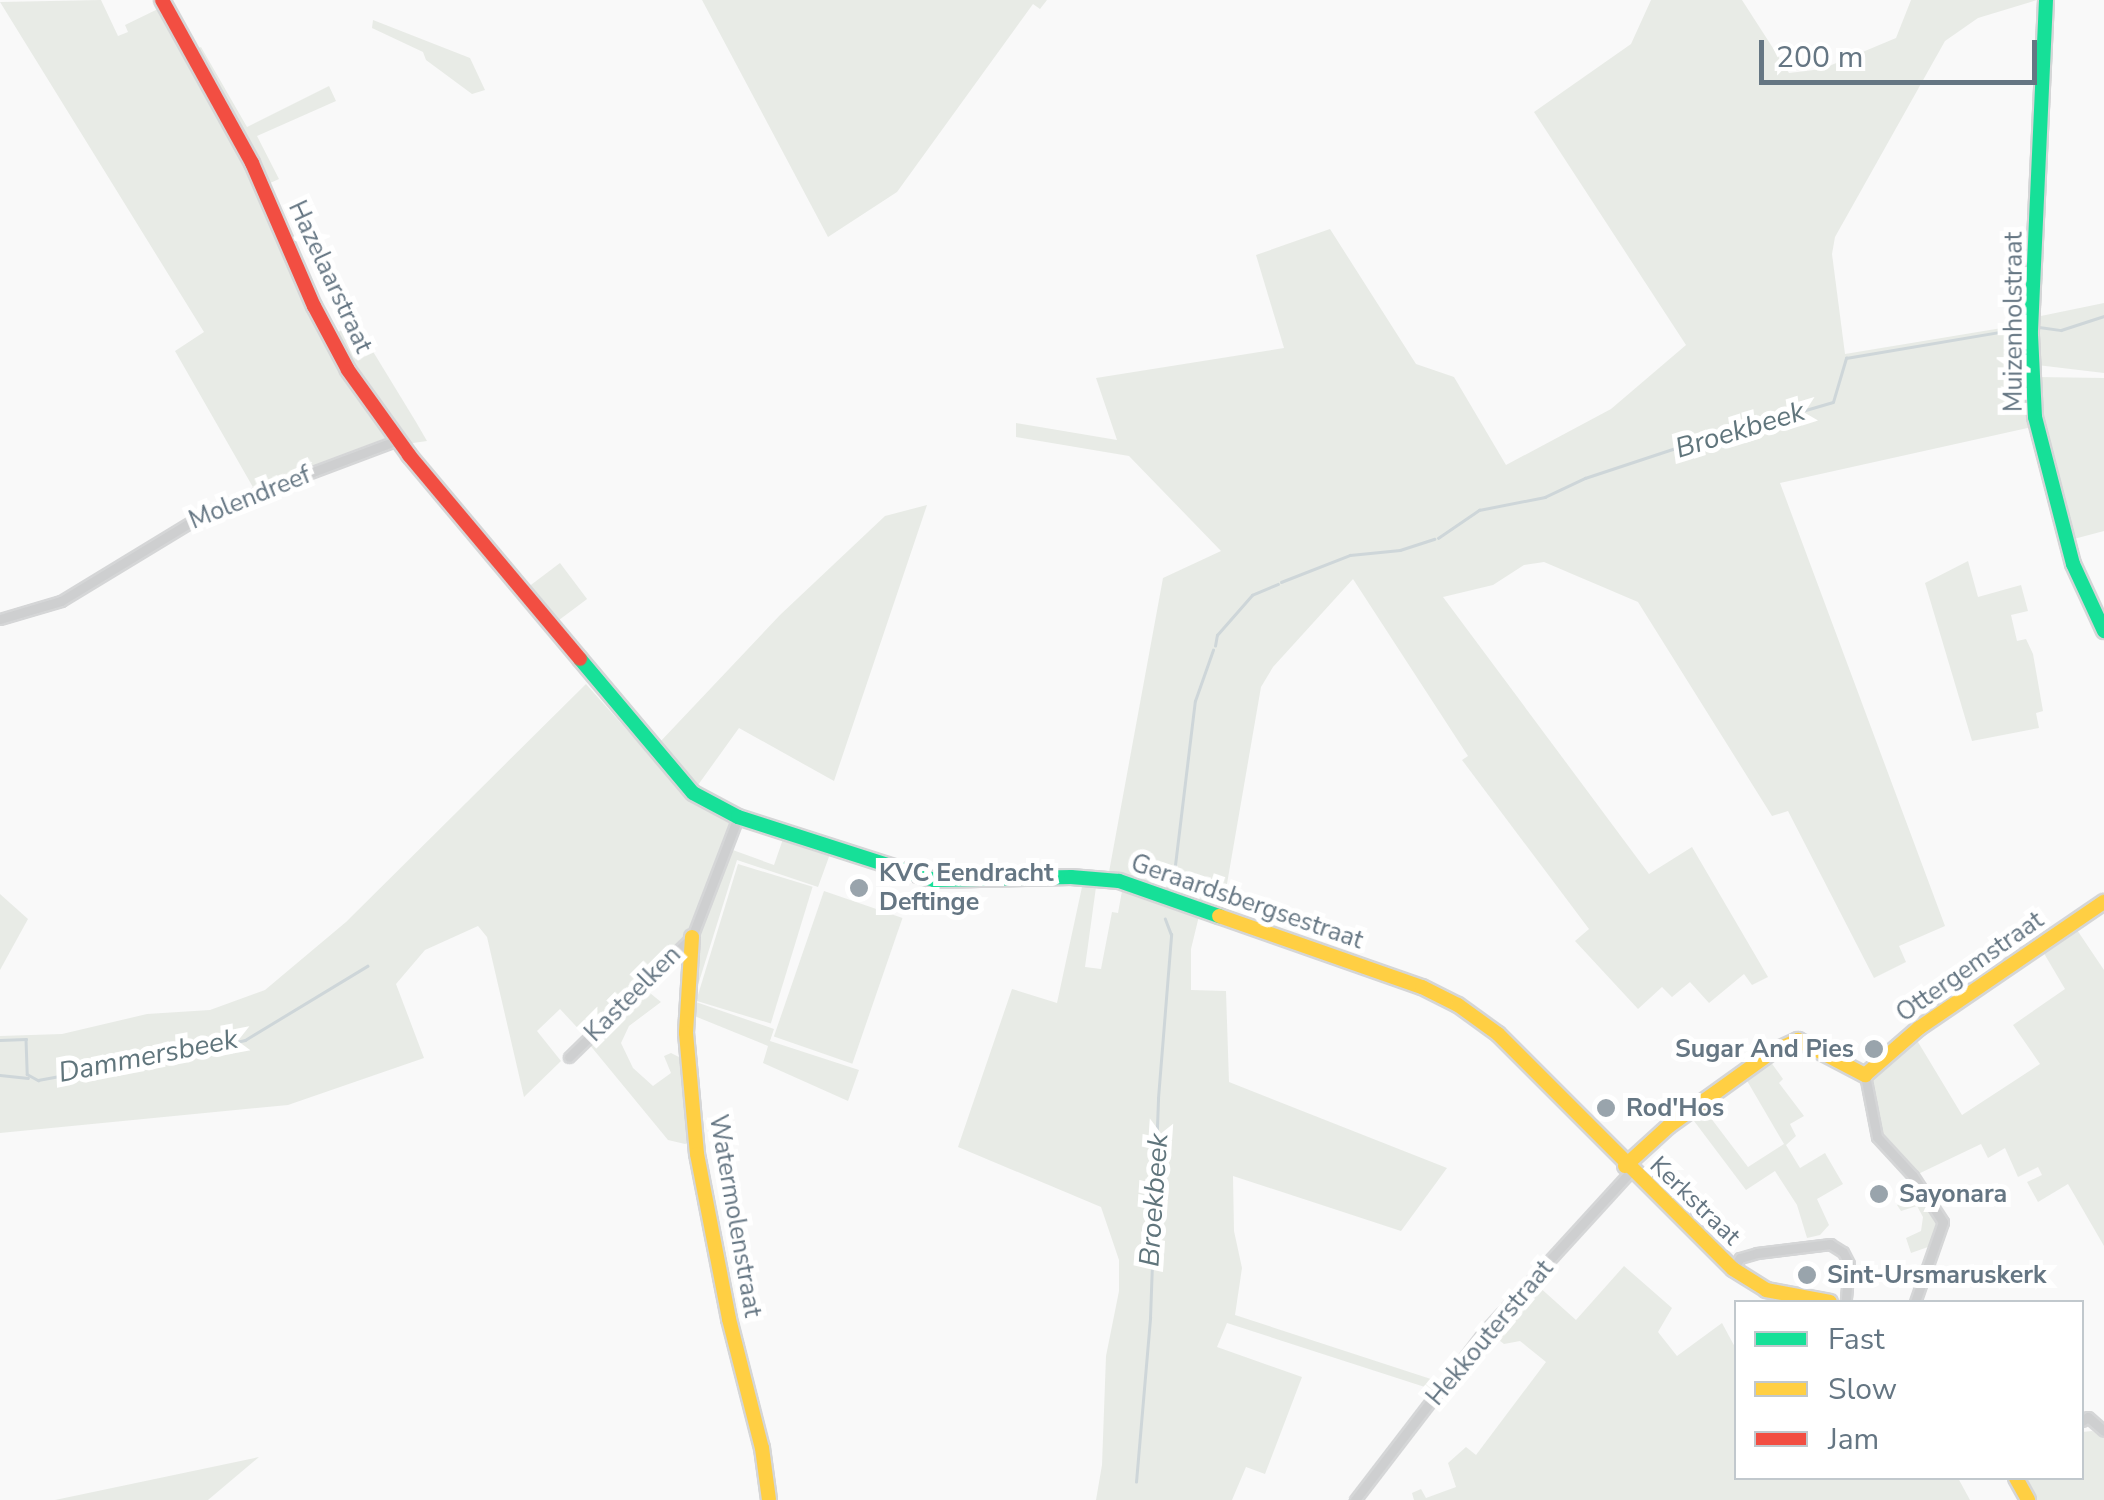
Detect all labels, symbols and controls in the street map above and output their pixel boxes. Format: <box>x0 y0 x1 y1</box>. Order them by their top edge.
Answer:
scale bar <box>1764 20 2042 82</box>
text: 200 m <box>1776 37 1863 78</box>
street label: Hazelaarstraat <box>282 196 378 358</box>
street label: Muizenholstraat <box>1999 232 2029 412</box>
water label: Broekbeek <box>1671 394 1809 466</box>
street label: Molendreef <box>185 460 315 536</box>
street label: Geraardsbergsestraat <box>1127 848 1367 956</box>
place label: KVC Eendracht Deftinge <box>879 859 1054 918</box>
marker: KVC Eendracht Deftinge <box>848 877 870 899</box>
street label: Ottergemstraat <box>1891 905 2049 1029</box>
street label: Kasteelken <box>579 940 687 1048</box>
water label: Dammersbeek <box>56 1022 240 1090</box>
place label: Sugar And Pies <box>1675 1034 1854 1064</box>
marker: Sugar And Pies <box>1863 1038 1885 1060</box>
place label: Rod'Hos <box>1626 1093 1724 1123</box>
marker: Rod'Hos <box>1595 1097 1617 1119</box>
street label: Watermolenstraat <box>702 1112 768 1320</box>
water label: Broekbeek <box>1133 1132 1175 1268</box>
street label: Kerkstraat <box>1643 1150 1747 1252</box>
place label: Sayonara <box>1899 1179 2007 1209</box>
marker: Sayonara <box>1868 1183 1890 1205</box>
street label: Hekkouterstraat <box>1421 1254 1559 1412</box>
place label: Sint-Ursmaruskerk <box>1827 1260 2046 1290</box>
marker: Sint-Ursmaruskerk <box>1796 1264 1818 1286</box>
legend <box>1734 1300 2084 1480</box>
text: Fast <box>1828 1319 1885 1360</box>
text: Slow <box>1828 1369 1897 1410</box>
text: Jam <box>1828 1419 1879 1460</box>

